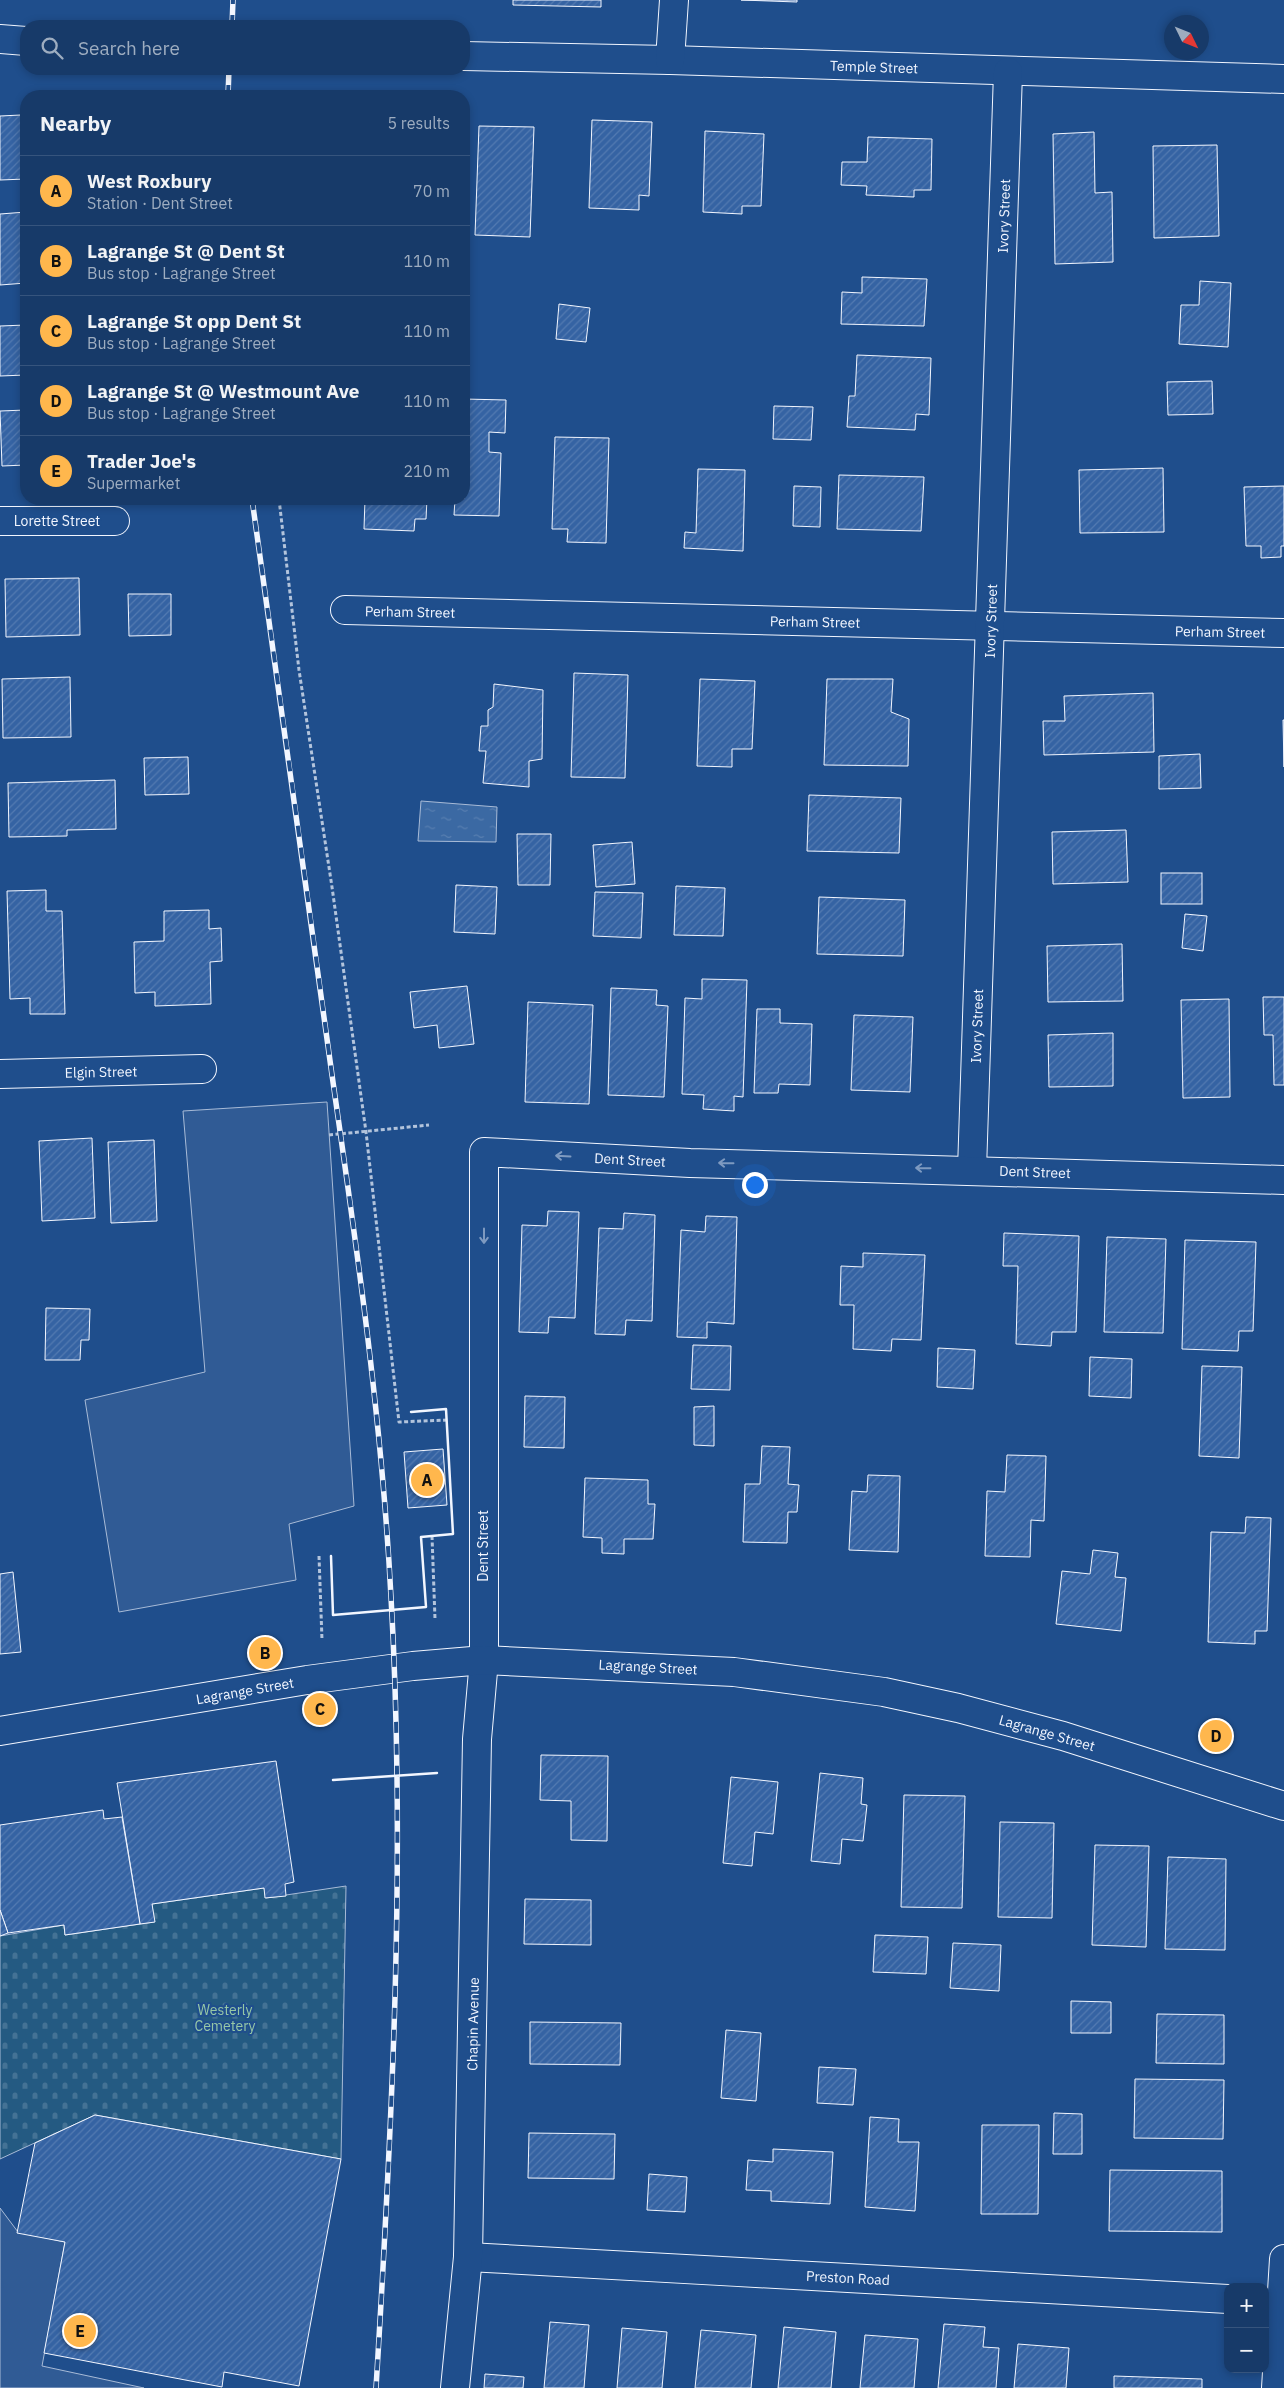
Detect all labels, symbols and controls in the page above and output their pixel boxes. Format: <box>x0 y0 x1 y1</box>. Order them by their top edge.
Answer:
north arrow <box>1164 15 1209 60</box>
search box <box>20 20 470 75</box>
icon: search <box>38 34 66 62</box>
text: Search here <box>78 36 180 60</box>
street label: Temple Street <box>830 56 919 78</box>
text: Nearby <box>40 109 111 137</box>
text: 5 results <box>387 113 450 133</box>
text: West Roxbury <box>87 169 211 193</box>
street label: Ivory Street <box>994 179 1014 253</box>
text: A <box>51 181 61 201</box>
text: 70 m <box>413 181 450 201</box>
text: Station · Dent Street <box>87 193 233 213</box>
text: Lagrange St @ Dent St <box>87 239 285 263</box>
text: B <box>51 251 61 271</box>
text: 110 m <box>403 251 450 271</box>
text: Bus stop · Lagrange Street <box>87 263 276 283</box>
text: Lagrange St opp Dent St <box>87 309 301 333</box>
text: C <box>51 321 61 341</box>
text: 110 m <box>403 321 450 341</box>
text: Bus stop · Lagrange Street <box>87 333 276 353</box>
text: Lagrange St @ Westmount Ave <box>87 379 359 403</box>
text: D <box>50 391 62 411</box>
text: 110 m <box>403 391 450 411</box>
text: Bus stop · Lagrange Street <box>87 403 276 423</box>
text: Trader Joe's <box>87 449 196 473</box>
text: E <box>51 461 61 481</box>
text: 210 m <box>403 461 450 481</box>
text: Supermarket <box>87 473 180 493</box>
street label: Lorette Street <box>14 512 100 530</box>
street label: Ivory Street <box>981 584 1001 658</box>
street label: Perham Street <box>365 602 455 622</box>
street label: Perham Street <box>770 612 860 632</box>
street label: Perham Street <box>1175 622 1265 642</box>
street label: Ivory Street <box>967 989 987 1063</box>
street label: Elgin Street <box>65 1062 137 1082</box>
street label: Dent Street <box>594 1149 666 1171</box>
one-way arrow <box>555 1152 571 1161</box>
one-way arrow <box>718 1159 734 1168</box>
street label: Dent Street <box>999 1162 1071 1182</box>
one-way arrow <box>915 1163 932 1173</box>
your location <box>742 1172 768 1198</box>
one-way arrow <box>479 1227 489 1243</box>
pin: A <box>411 1461 443 1499</box>
street label: Dent Street <box>474 1510 492 1582</box>
pin: B <box>249 1634 281 1672</box>
street label: Lagrange Street <box>598 1655 698 1679</box>
street label: Lagrange Street <box>195 1674 295 1708</box>
pin: C <box>304 1690 336 1728</box>
street label: Lagrange Street <box>997 1711 1097 1755</box>
pin: D <box>1200 1717 1232 1755</box>
street label: Chapin Avenue <box>463 1977 483 2071</box>
park label: Westerly Cemetery <box>194 2001 256 2035</box>
street label: Preston Road <box>806 2267 890 2289</box>
map controls <box>1224 2283 1269 2373</box>
button: + <box>1224 2283 1269 2328</box>
pin: E <box>64 2312 96 2350</box>
button: − <box>1224 2328 1269 2373</box>

